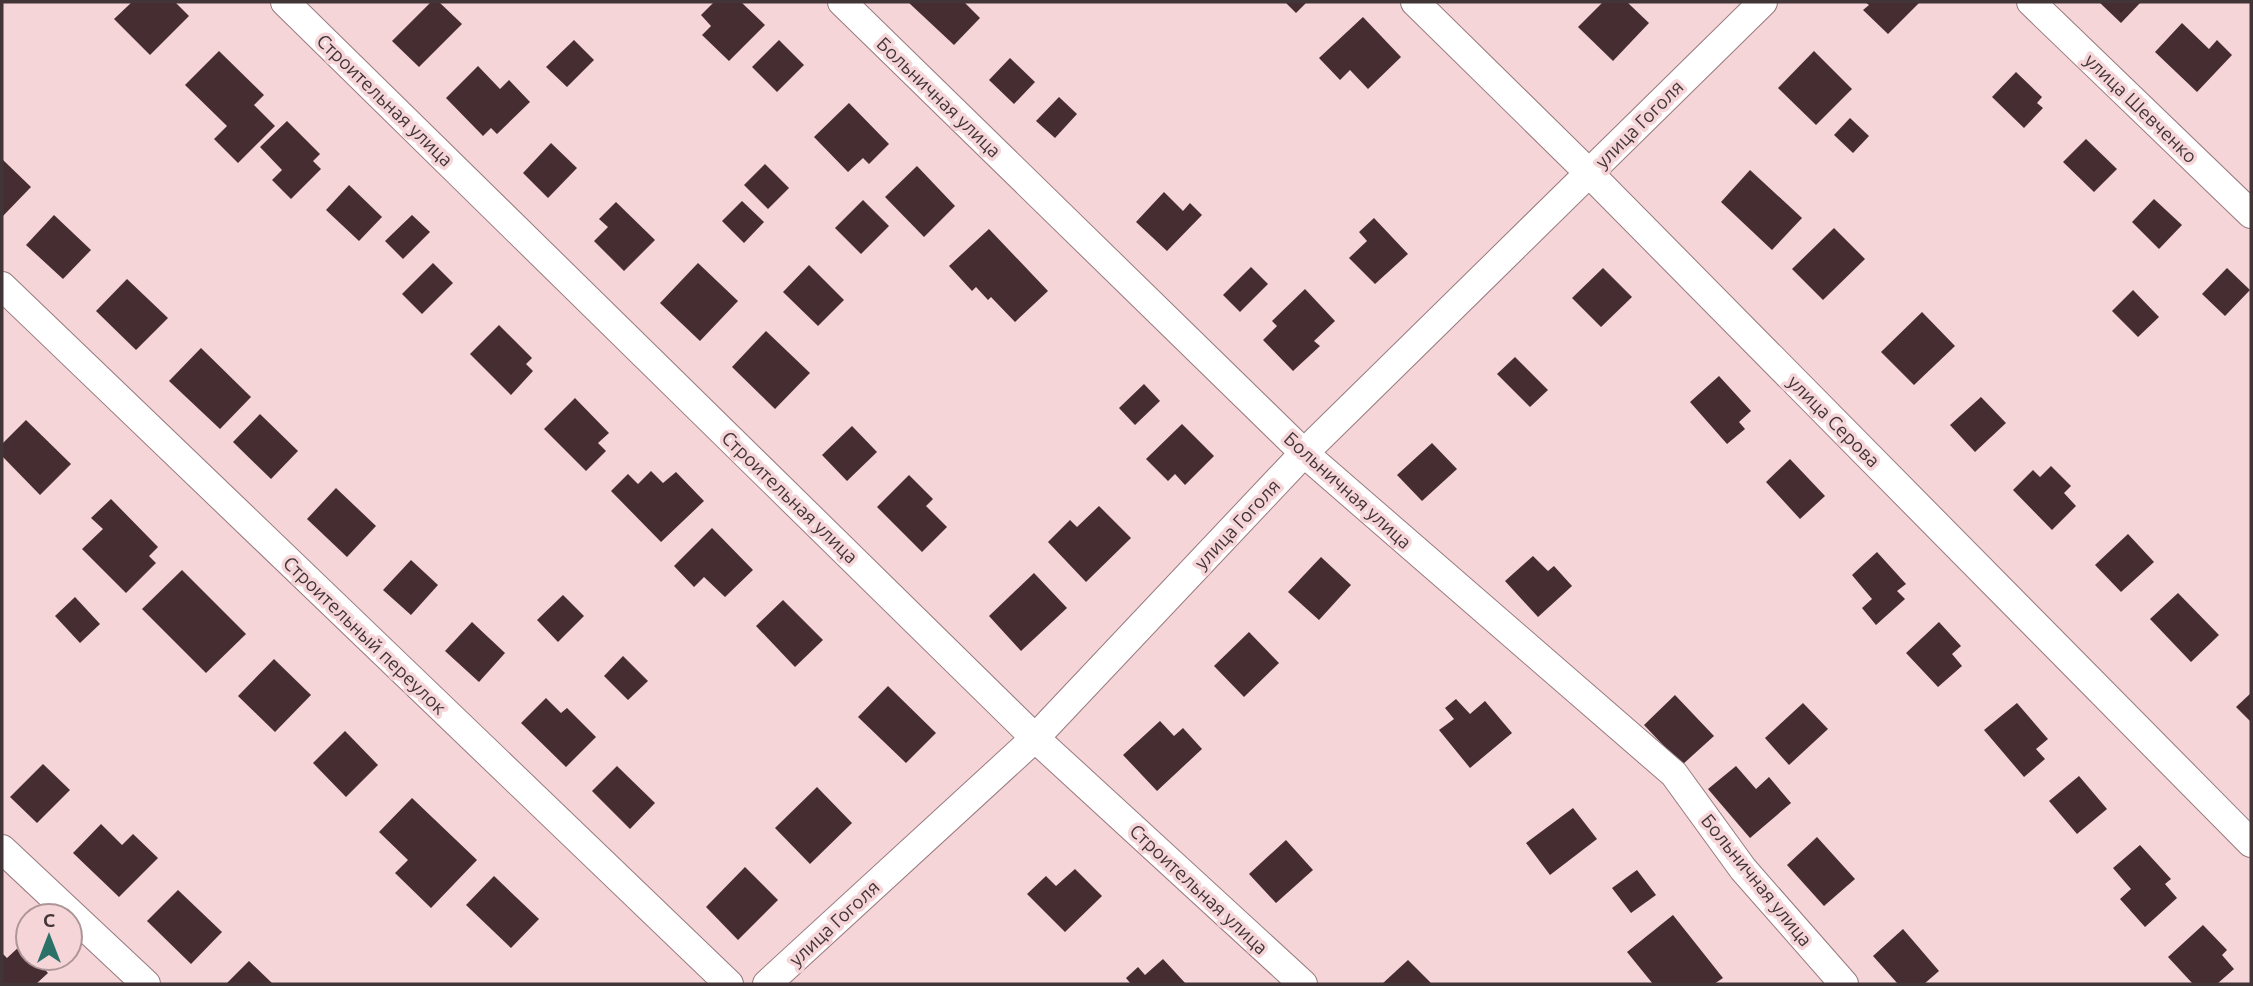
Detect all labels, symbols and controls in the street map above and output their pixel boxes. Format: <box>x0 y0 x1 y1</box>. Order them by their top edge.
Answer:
street label: Строительная улица <box>312 29 458 171</box>
street label: Больничная улица <box>873 32 1005 162</box>
street label: улица Шевченко <box>2080 49 2202 167</box>
street label: улица Гоголя <box>1591 76 1687 172</box>
street label: улица Серова <box>1783 370 1885 472</box>
street label: Строительная улица <box>717 426 863 568</box>
street label: Больничная улица <box>1280 427 1416 553</box>
street label: улица Гоголя <box>1190 474 1284 574</box>
street label: Строительный переулок <box>279 551 451 719</box>
street label: Больничная улица <box>1697 810 1817 950</box>
street label: Строительная улица <box>1125 819 1273 959</box>
street label: улица Гоголя <box>784 876 884 970</box>
north arrow <box>14 902 84 972</box>
text: С <box>43 909 55 931</box>

